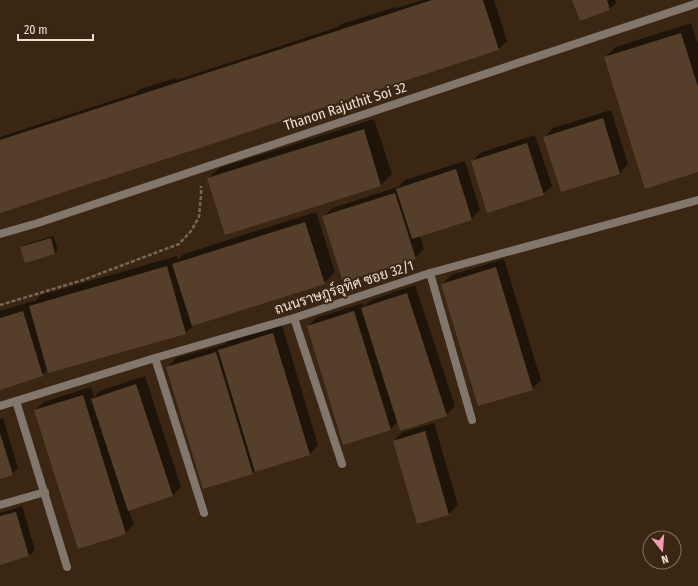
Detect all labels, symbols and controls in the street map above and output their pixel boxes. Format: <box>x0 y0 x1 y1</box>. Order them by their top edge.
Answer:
scale bar <box>18 16 93 42</box>
text: 20 m <box>24 23 48 37</box>
street label: Thanon Rajuthit Soi 32 <box>282 79 409 134</box>
street label: ถนนราษฎร์อุทิศ ซอย 32/1 <box>272 256 416 319</box>
north arrow <box>642 530 682 570</box>
text: N <box>660 552 670 566</box>

